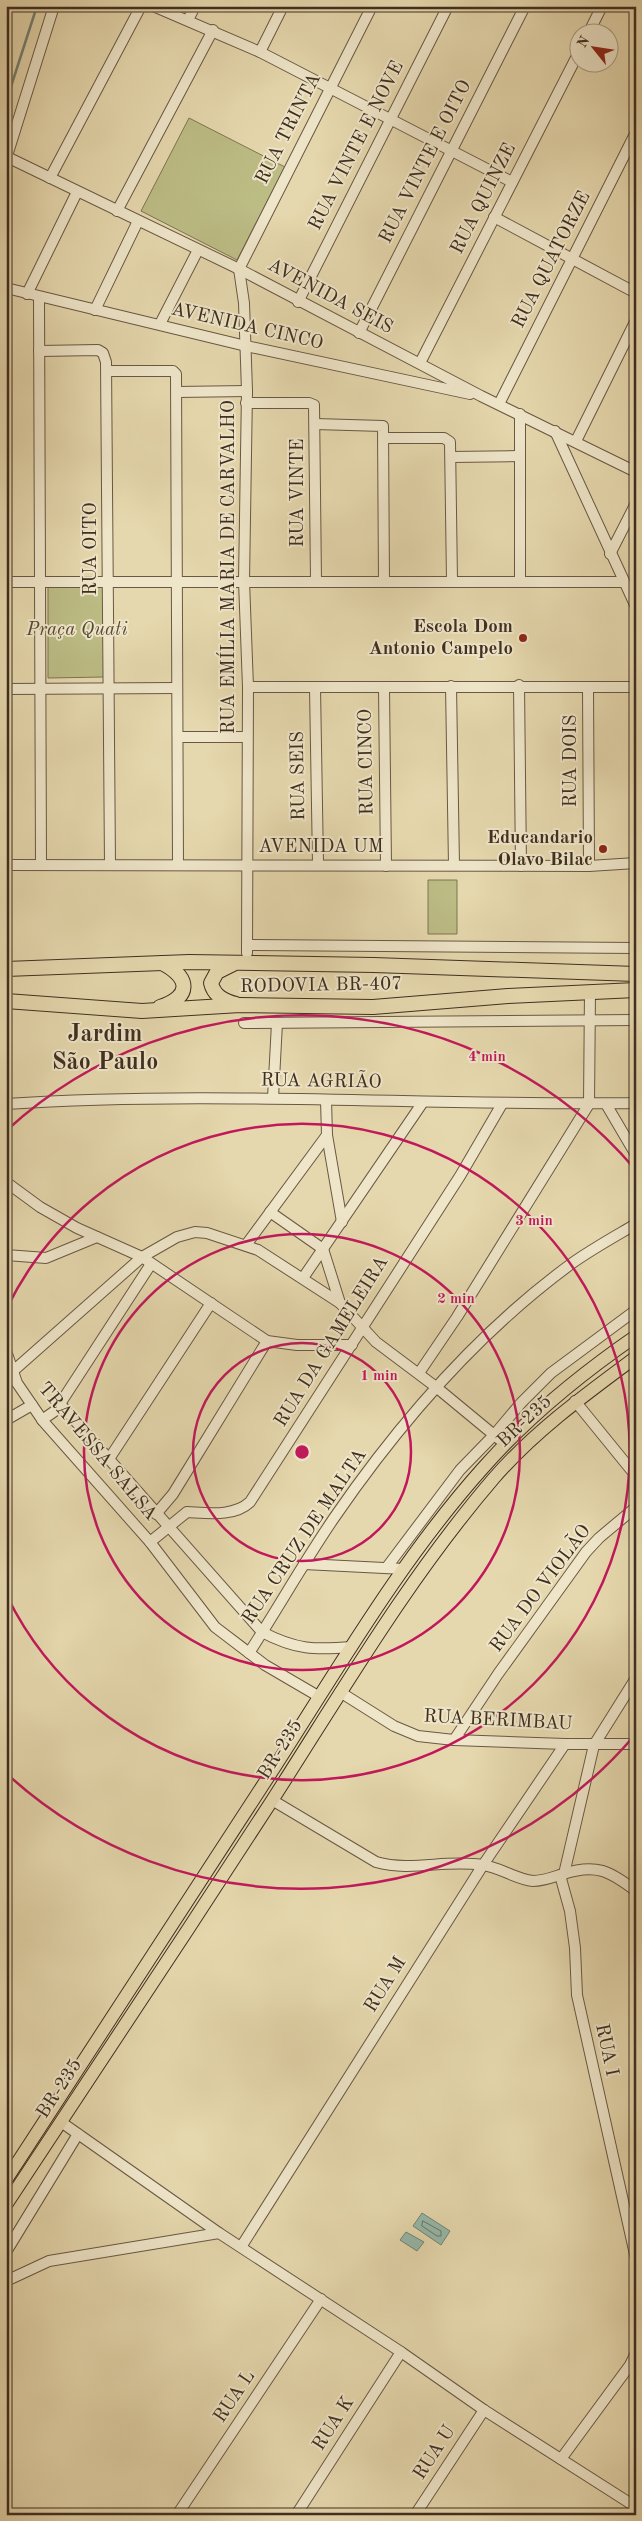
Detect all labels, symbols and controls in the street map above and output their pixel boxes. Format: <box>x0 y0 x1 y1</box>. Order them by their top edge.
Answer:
north arrow <box>570 22 620 72</box>
text: N <box>575 34 592 50</box>
street label: RUA VINTE E NOVE <box>306 58 408 234</box>
street label: RUA TRINTA <box>253 70 325 187</box>
street label: RUA VINTE E OITO <box>377 77 475 247</box>
street label: RUA QUINZE <box>448 141 520 257</box>
street label: RUA QUATORZE <box>509 188 595 332</box>
street label: AVENIDA SEIS <box>264 256 396 338</box>
street label: AVENIDA CINCO <box>169 300 325 354</box>
street label: RUA EMÍLIA MARIA DE CARVALHO <box>216 400 239 734</box>
street label: RUA VINTE <box>289 438 308 548</box>
street label: RUA OITO <box>82 502 101 596</box>
place label: Escola Dom Antonio Campelo <box>368 618 513 659</box>
park label: Praça Quati <box>25 621 128 640</box>
marker: Escola Dom Antonio Campelo <box>517 632 529 644</box>
street label: RUA CINCO <box>357 709 377 815</box>
street label: RUA DOIS <box>562 714 581 808</box>
street label: RUA SEIS <box>289 731 309 821</box>
place label: Educandario Olavo Bilac <box>487 829 593 870</box>
street label: AVENIDA UM <box>258 838 384 857</box>
marker: Educandario Olavo Bilac <box>597 843 609 855</box>
street label: RODOVIA BR-407 <box>240 975 402 997</box>
district label: Jardim São Paulo <box>52 1023 158 1075</box>
text: 4 min <box>468 1050 506 1065</box>
street label: RUA AGRIÃO <box>260 1067 382 1093</box>
text: 3 min <box>515 1214 553 1229</box>
street label: RUA DA GAMELEIRA <box>272 1253 393 1431</box>
text: 2 min <box>437 1292 475 1307</box>
text: 1 min <box>360 1369 398 1384</box>
street label: TRAVESSA SALSA <box>34 1379 160 1525</box>
street label: BR-235 <box>494 1392 556 1452</box>
centre of rings <box>293 1443 311 1461</box>
street label: RUA CRUZ DE MALTA <box>239 1446 371 1628</box>
street label: RUA DO VIOLÃO <box>484 1519 595 1656</box>
street label: RUA BERIMBAU <box>423 1708 573 1734</box>
street label: BR-235 <box>255 1717 307 1783</box>
street label: RUA M <box>362 1954 410 2016</box>
street label: RUA I <box>591 2022 621 2078</box>
street label: BR-235 <box>34 2056 86 2122</box>
street label: RUA L <box>211 2367 259 2427</box>
street label: RUA K <box>310 2394 358 2454</box>
street label: RUA U <box>411 2422 460 2484</box>

